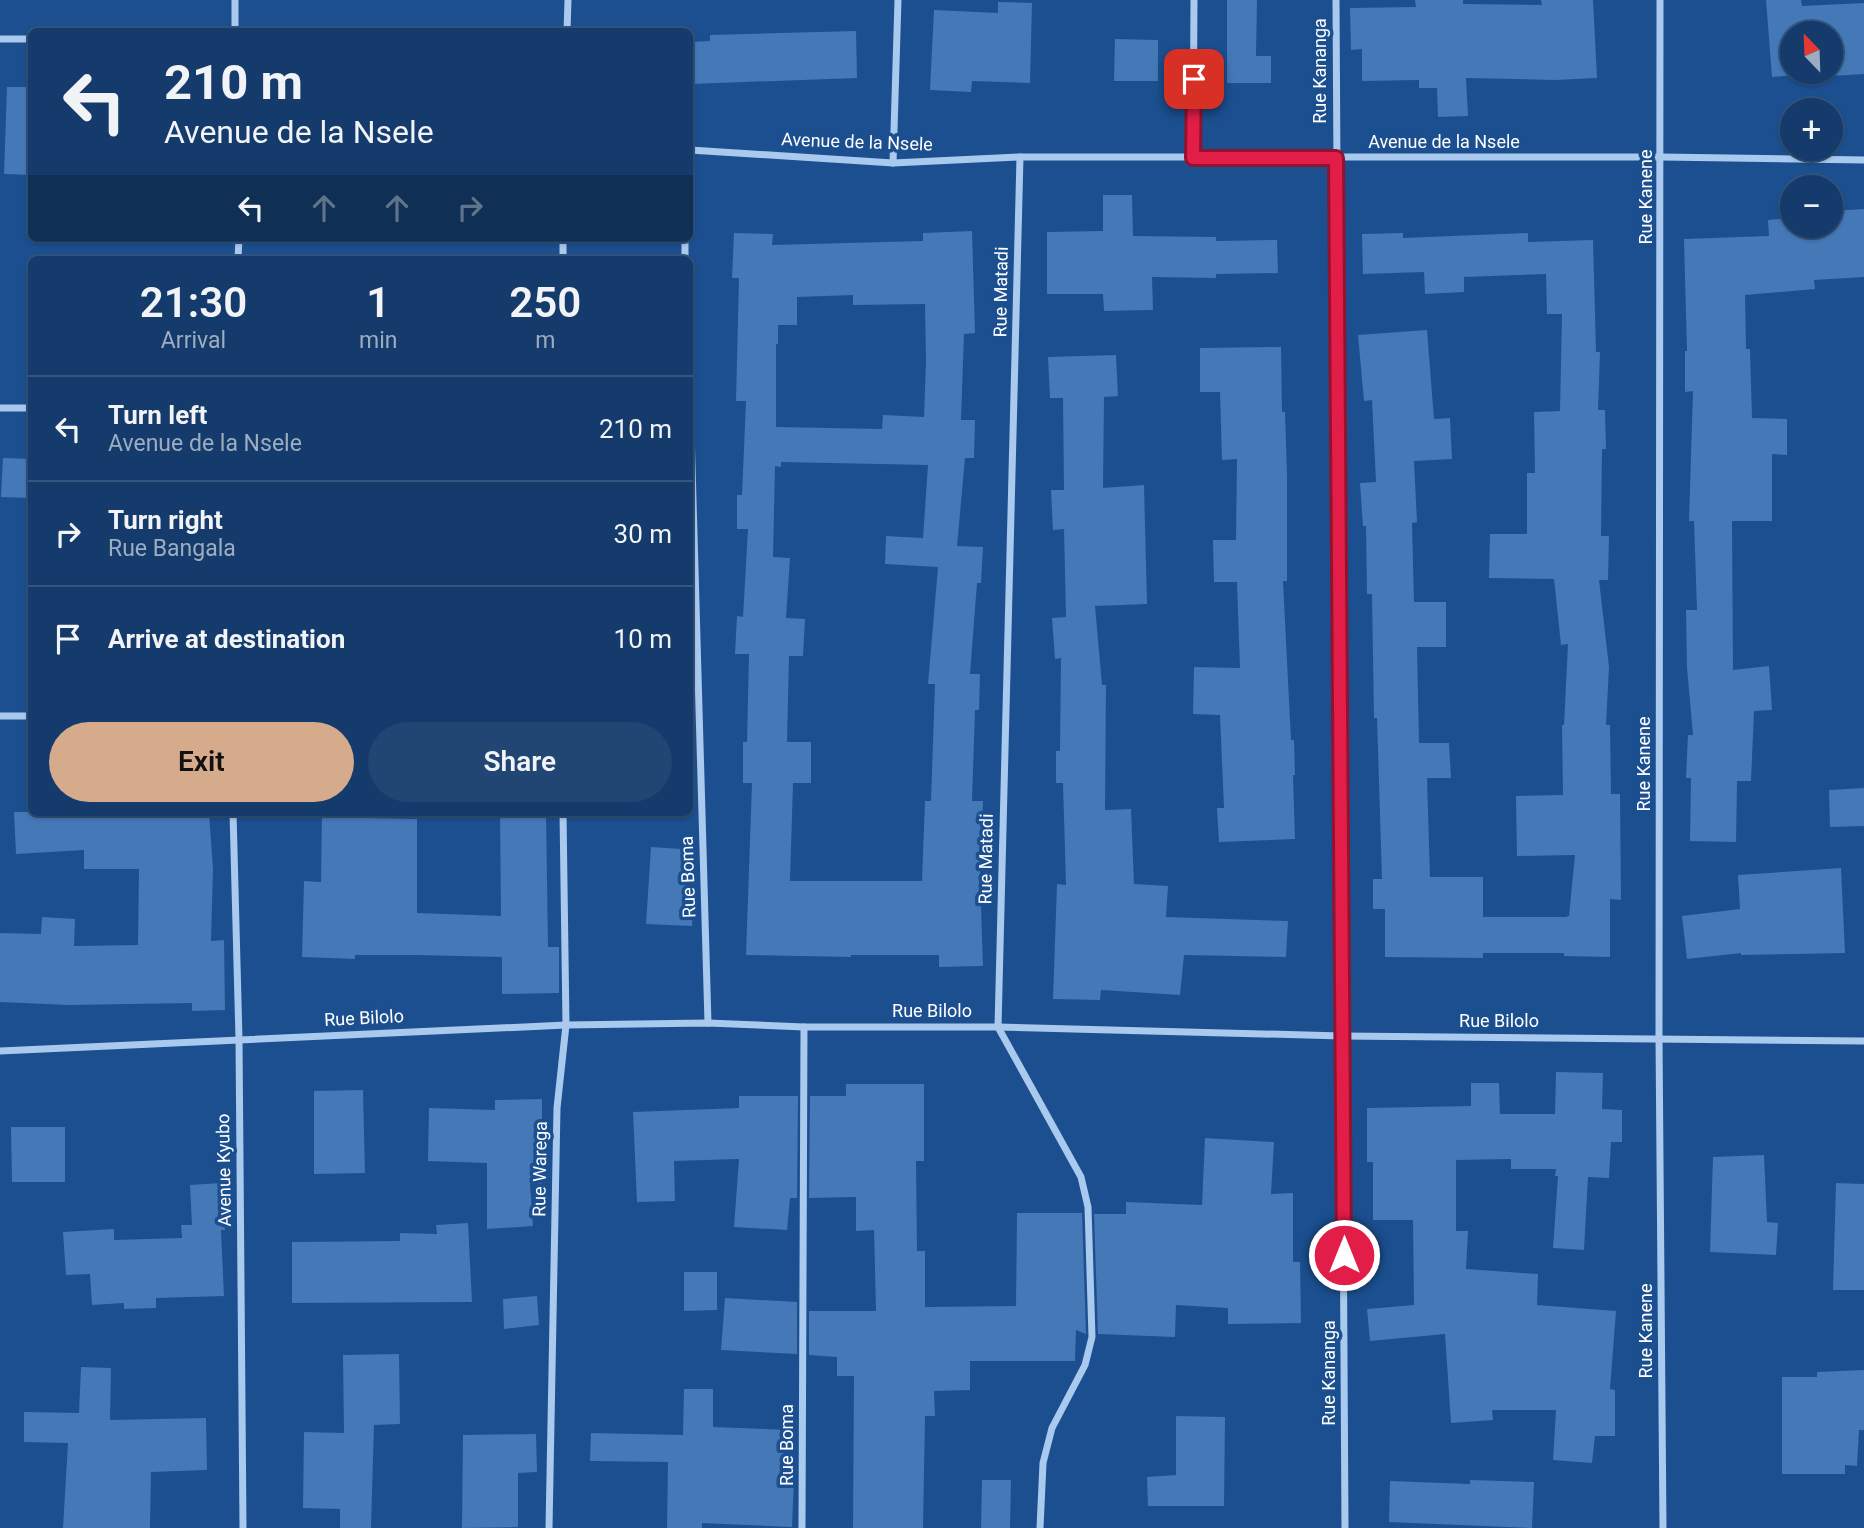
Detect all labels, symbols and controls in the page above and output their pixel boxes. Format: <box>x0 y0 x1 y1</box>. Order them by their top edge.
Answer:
street label: Rue Kananga <box>1309 18 1330 124</box>
north arrow <box>1780 21 1843 84</box>
map controls <box>1780 21 1843 238</box>
pin <box>1164 49 1224 109</box>
text: 210 m <box>164 54 303 111</box>
icon: left <box>49 56 140 147</box>
icon: arrive <box>1175 60 1213 98</box>
button: + <box>1780 98 1843 161</box>
text: Avenue de la Nsele <box>164 113 434 151</box>
street label: Avenue de la Nsele <box>781 128 933 155</box>
street label: Avenue de la Nsele <box>1368 131 1520 152</box>
street label: Rue Kanene <box>1635 149 1656 245</box>
button: − <box>1780 175 1843 238</box>
icon: left <box>232 189 270 227</box>
icon: ahead <box>305 189 343 227</box>
icon: ahead <box>378 189 416 227</box>
icon: right <box>451 189 489 227</box>
street label: Rue Matadi <box>989 246 1012 338</box>
text: 21:30 <box>140 278 247 327</box>
text: 1 <box>366 278 390 327</box>
text: 250 <box>509 278 581 327</box>
text: Arrival <box>161 327 226 354</box>
text: min <box>359 327 397 354</box>
text: m <box>535 327 555 354</box>
text: Turn left <box>108 400 207 430</box>
icon: left <box>49 410 87 448</box>
text: 210 m <box>599 414 672 444</box>
text: Avenue de la Nsele <box>108 430 302 457</box>
text: Turn right <box>108 505 223 535</box>
icon: right <box>49 515 87 553</box>
text: 30 m <box>614 519 672 549</box>
text: Rue Bangala <box>108 535 236 562</box>
icon: arrive <box>49 620 87 658</box>
text: Arrive at destination <box>108 624 345 654</box>
text: 10 m <box>614 624 672 654</box>
street label: Rue Kanene <box>1633 716 1654 812</box>
button: Exit <box>49 722 354 802</box>
button: Share <box>368 722 672 802</box>
street label: Rue Matadi <box>974 813 997 905</box>
street label: Rue Boma <box>676 836 699 918</box>
street label: Rue Bilolo <box>892 1000 972 1021</box>
street label: Rue Bilolo <box>324 1005 404 1030</box>
street label: Rue Bilolo <box>1459 1010 1539 1031</box>
street label: Avenue Kyubo <box>212 1113 235 1227</box>
street label: Rue Warega <box>528 1121 551 1217</box>
position arrow <box>1307 1218 1381 1292</box>
street label: Rue Kanene <box>1635 1283 1656 1379</box>
street label: Rue Kananga <box>1318 1320 1339 1426</box>
street label: Rue Boma <box>776 1404 797 1486</box>

